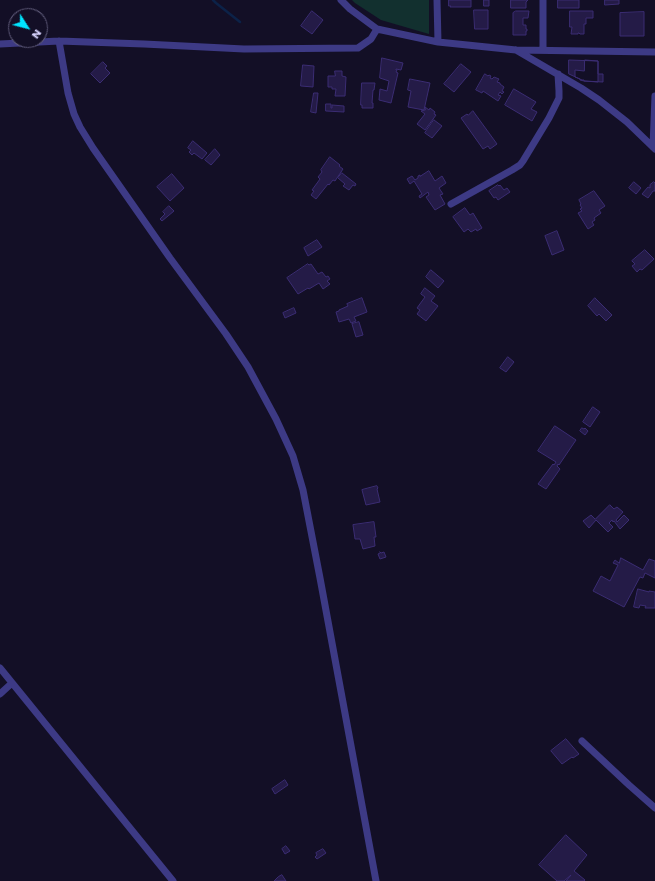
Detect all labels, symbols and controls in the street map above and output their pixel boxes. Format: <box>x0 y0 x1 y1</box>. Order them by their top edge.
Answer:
north arrow <box>8 8 48 48</box>
text: N <box>28 26 46 43</box>

